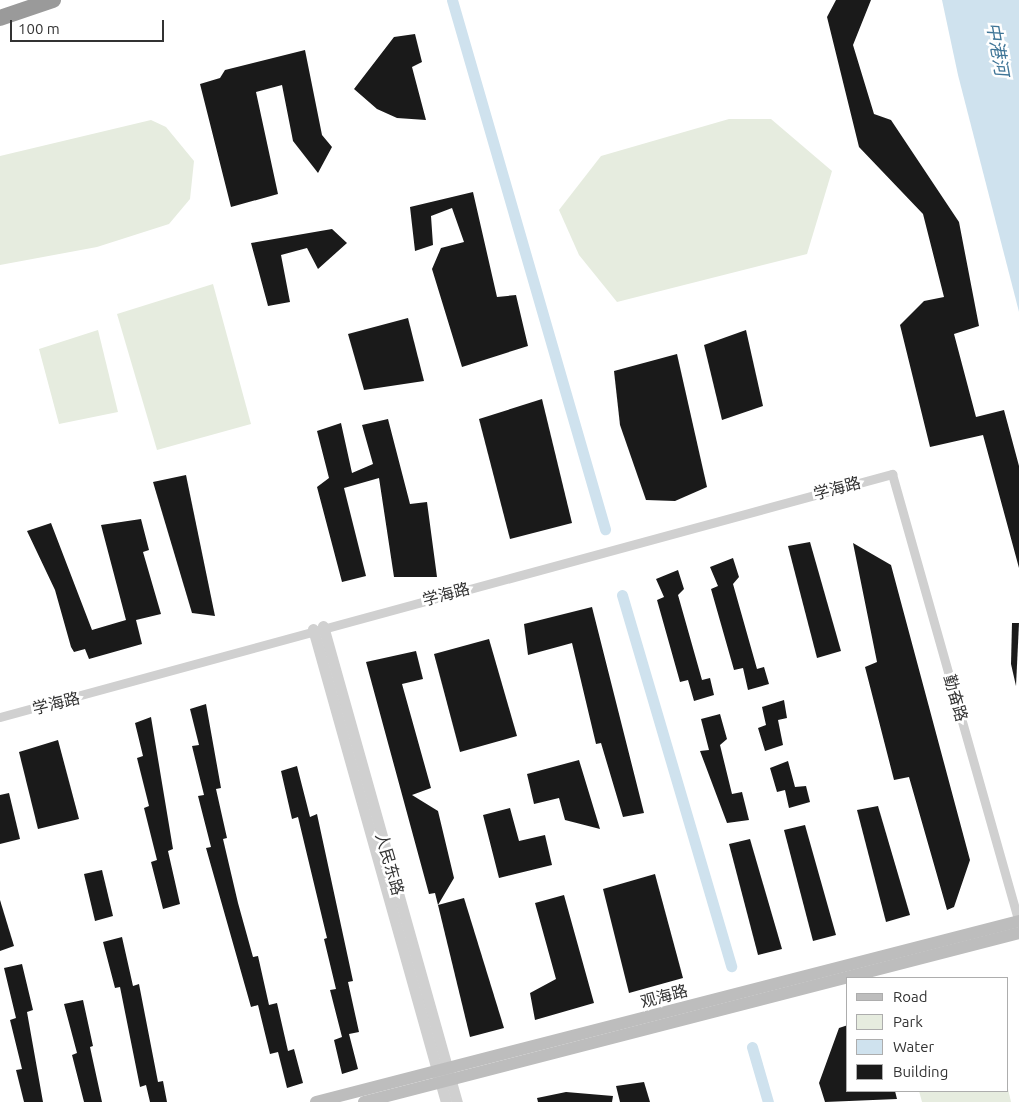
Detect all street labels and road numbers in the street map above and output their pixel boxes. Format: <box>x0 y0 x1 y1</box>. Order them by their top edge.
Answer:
street label: 学海路 <box>811 473 863 503</box>
street label: 学海路 <box>420 579 472 609</box>
street label: 勤奋路 <box>940 672 972 724</box>
street label: 学海路 <box>30 688 82 718</box>
street label: 人民东路 <box>372 831 408 897</box>
street label: 观海路 <box>638 981 690 1011</box>

